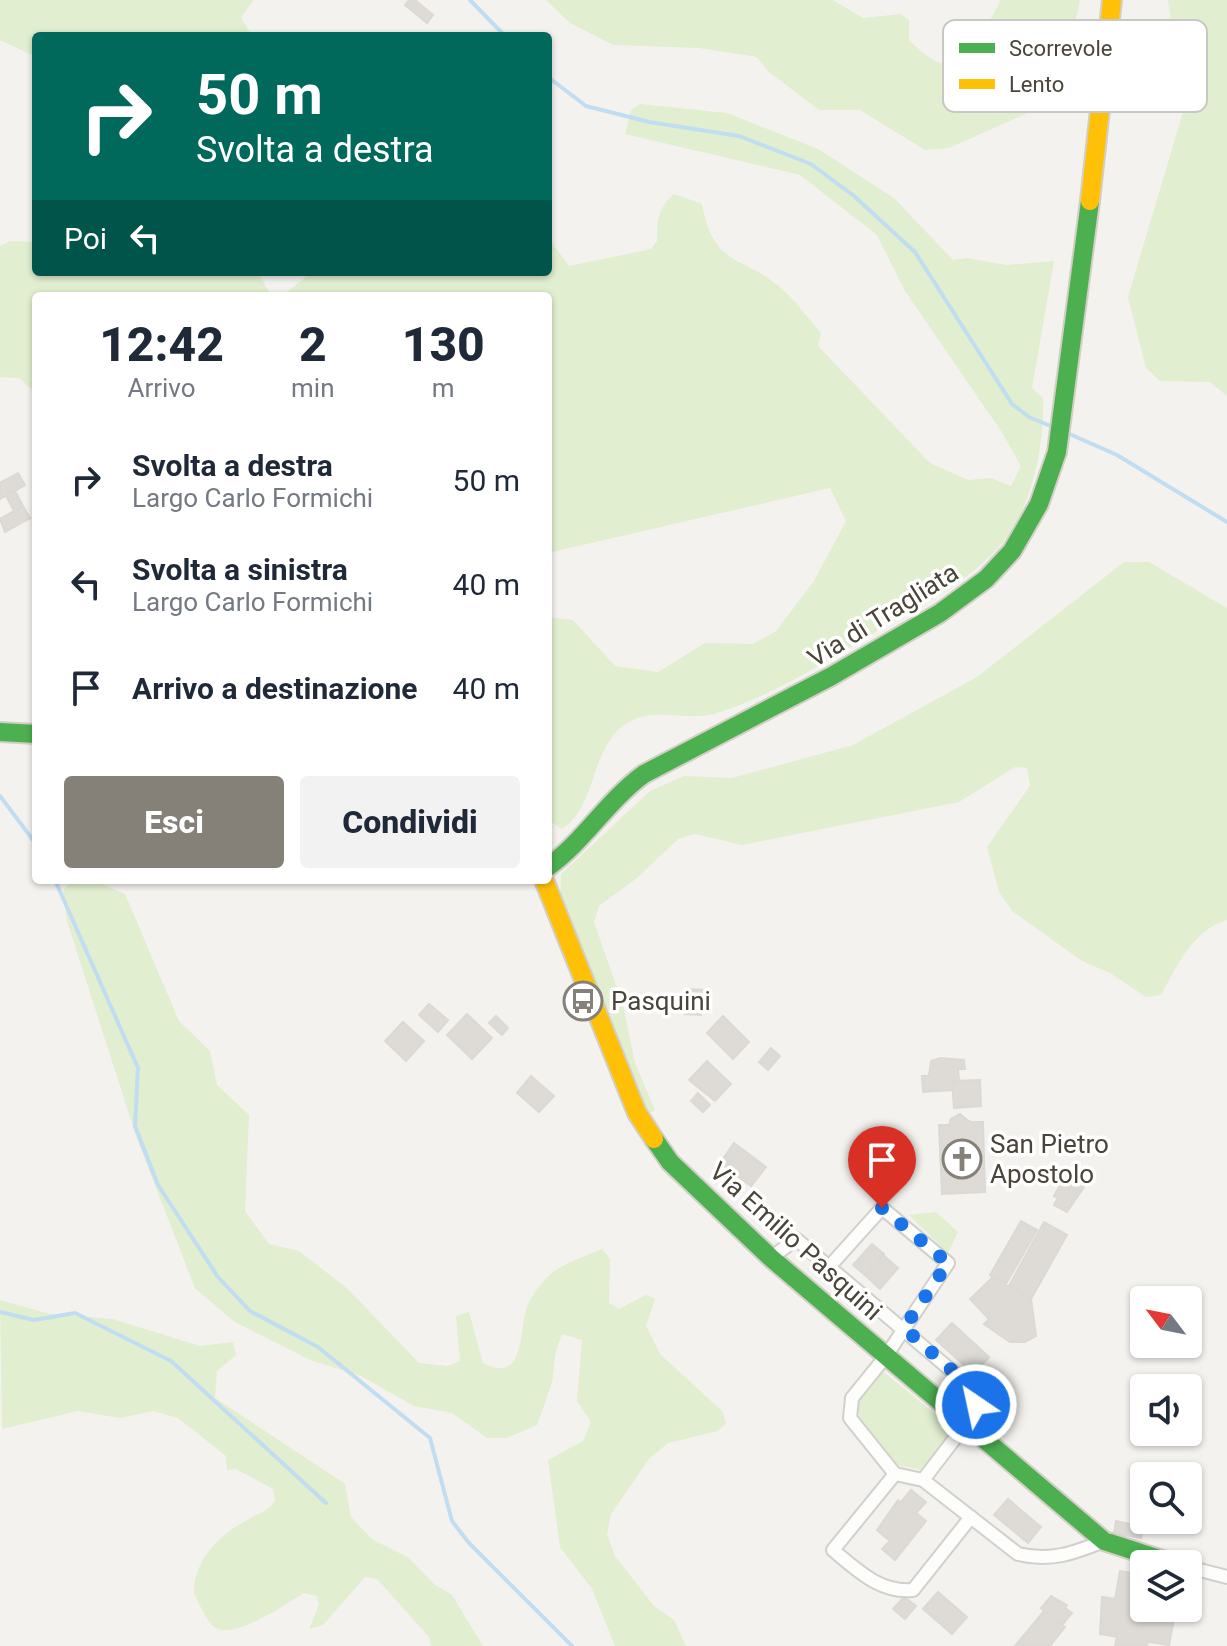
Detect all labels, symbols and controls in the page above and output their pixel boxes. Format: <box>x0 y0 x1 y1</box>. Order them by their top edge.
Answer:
legend <box>943 20 1207 112</box>
text: Scorrevole <box>1009 36 1112 61</box>
text: 50 m <box>196 62 323 128</box>
icon: right <box>64 64 168 168</box>
text: Lento <box>1009 72 1064 97</box>
text: Svolta a destra <box>196 129 433 171</box>
icon: left <box>123 216 167 260</box>
text: Poi <box>64 221 107 256</box>
text: 12:42 <box>99 316 224 373</box>
text: 2 <box>299 316 327 373</box>
text: 130 <box>402 316 485 373</box>
text: Arrivo <box>127 373 196 403</box>
text: min <box>291 373 335 403</box>
text: m <box>432 373 455 403</box>
text: Svolta a destra <box>132 448 333 483</box>
icon: right <box>64 458 108 502</box>
text: 50 m <box>453 463 520 498</box>
text: Largo Carlo Formichi <box>132 483 373 513</box>
text: Svolta a sinistra <box>132 552 348 587</box>
street label: Via di Tragliata <box>802 557 964 673</box>
icon: left <box>64 562 108 606</box>
text: 40 m <box>453 567 520 602</box>
text: Largo Carlo Formichi <box>132 587 373 617</box>
icon: arrive <box>64 666 108 710</box>
text: Arrivo a destinazione <box>132 671 418 706</box>
text: 40 m <box>453 671 520 706</box>
button: Esci <box>64 776 284 868</box>
button: Condividi <box>300 776 520 868</box>
bus stop icon: Pasquini <box>562 980 604 1022</box>
place label: Pasquini <box>611 986 711 1016</box>
pin <box>848 1126 916 1208</box>
place label: San Pietro Apostolo <box>990 1129 1109 1189</box>
icon: arrive <box>860 1138 904 1182</box>
church icon: San Pietro Apostolo <box>941 1138 983 1180</box>
street label: Via Emilio Pasquini <box>704 1156 888 1326</box>
north arrow <box>1130 1286 1202 1358</box>
map controls <box>1130 1286 1202 1622</box>
position arrow <box>934 1363 1018 1447</box>
button: sound <box>1130 1374 1202 1446</box>
button: search <box>1130 1462 1202 1534</box>
button: layers <box>1130 1550 1202 1622</box>

